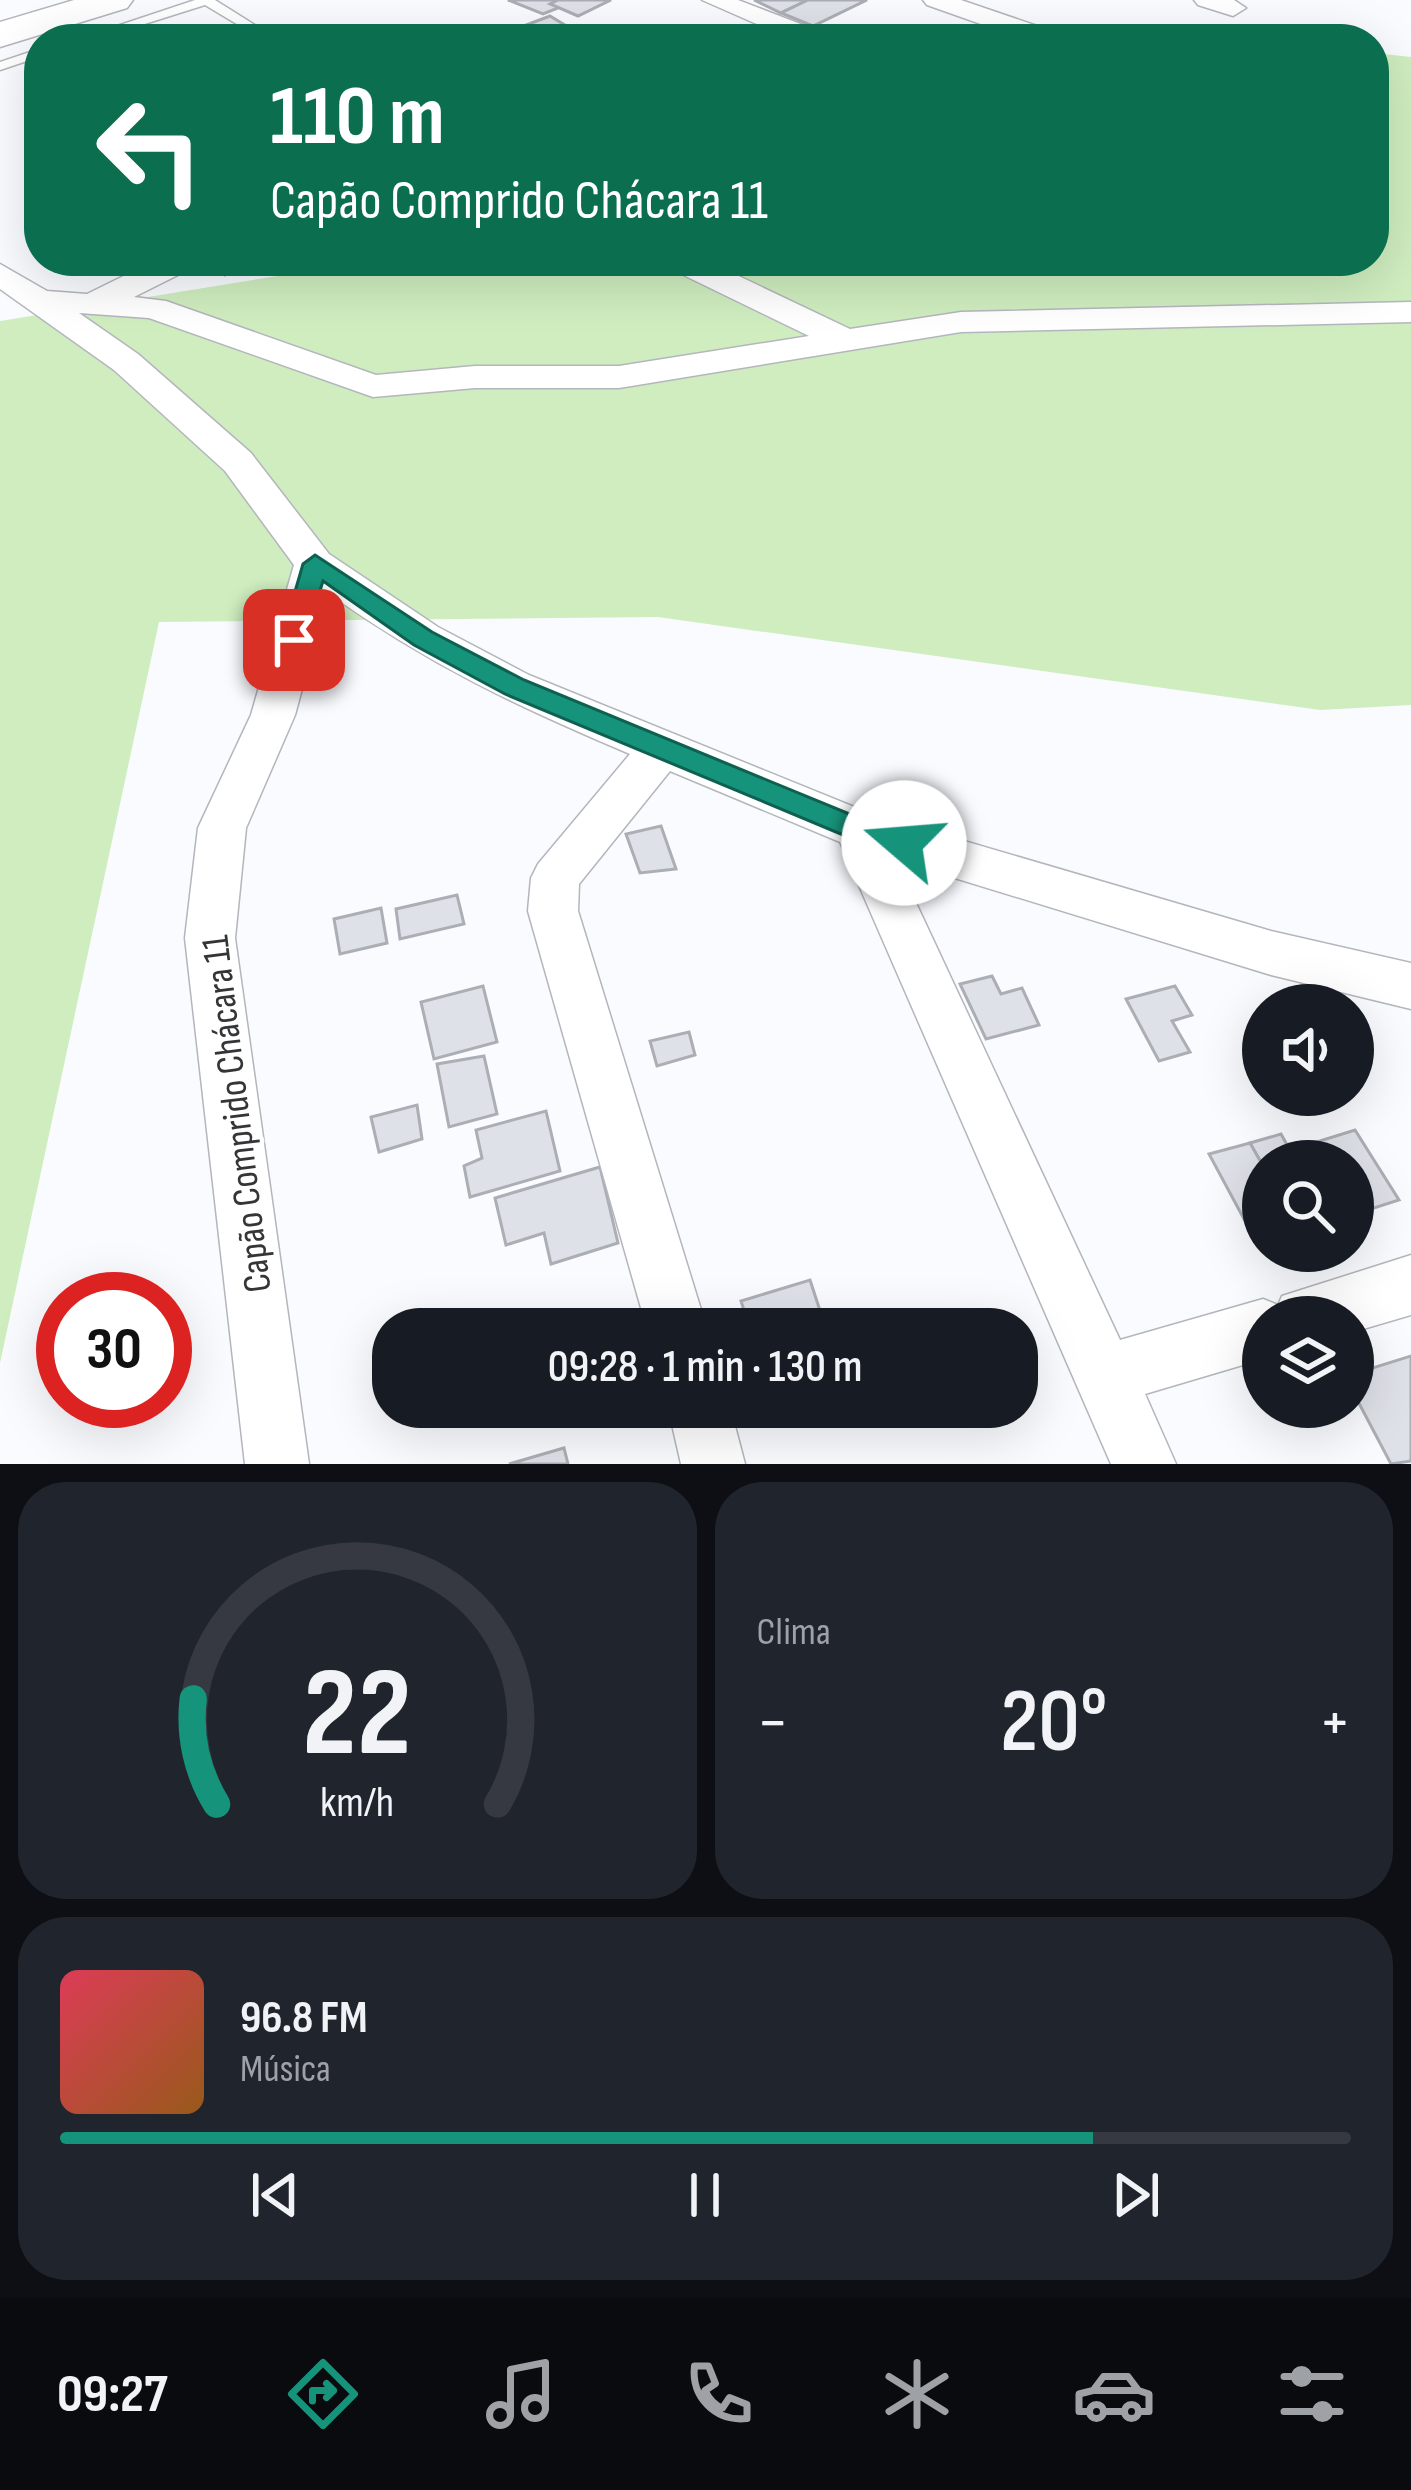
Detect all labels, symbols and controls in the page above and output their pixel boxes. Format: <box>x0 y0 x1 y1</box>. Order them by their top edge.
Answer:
text: 110 m <box>270 67 445 168</box>
icon: left <box>72 72 228 228</box>
text: Capão Comprido Chácara 11 <box>270 169 768 234</box>
pin <box>243 589 345 691</box>
icon: arrive <box>261 607 327 673</box>
position arrow <box>841 780 967 906</box>
street label: Capão Comprido Chácara 11 <box>192 932 283 1295</box>
map controls <box>1242 984 1374 1428</box>
button: sound <box>1242 984 1374 1116</box>
button: search <box>1242 1140 1374 1272</box>
speed limit sign: 30 <box>36 1272 192 1428</box>
button: layers <box>1242 1296 1374 1428</box>
text: 09:28 · 1 min · 130 m <box>548 1340 862 1395</box>
text: Clima <box>757 1609 831 1656</box>
text: 22 <box>303 1641 412 1790</box>
text: 20° <box>1000 1669 1108 1777</box>
text: − <box>757 1684 789 1763</box>
text: + <box>1319 1684 1351 1763</box>
text: km/h <box>320 1776 394 1828</box>
text: 96.8 FM <box>240 1991 368 2046</box>
text: Música <box>240 2046 331 2093</box>
icon: previous <box>242 2162 308 2228</box>
icon: pause <box>672 2162 738 2228</box>
icon: next <box>1103 2162 1169 2228</box>
icon: directions <box>281 2352 365 2436</box>
icon: music <box>479 2352 563 2436</box>
icon: phone <box>677 2352 761 2436</box>
icon: climate <box>875 2352 959 2436</box>
icon: car <box>1072 2352 1156 2436</box>
icon: filters <box>1270 2352 1354 2436</box>
text: 09:27 <box>57 2362 167 2427</box>

